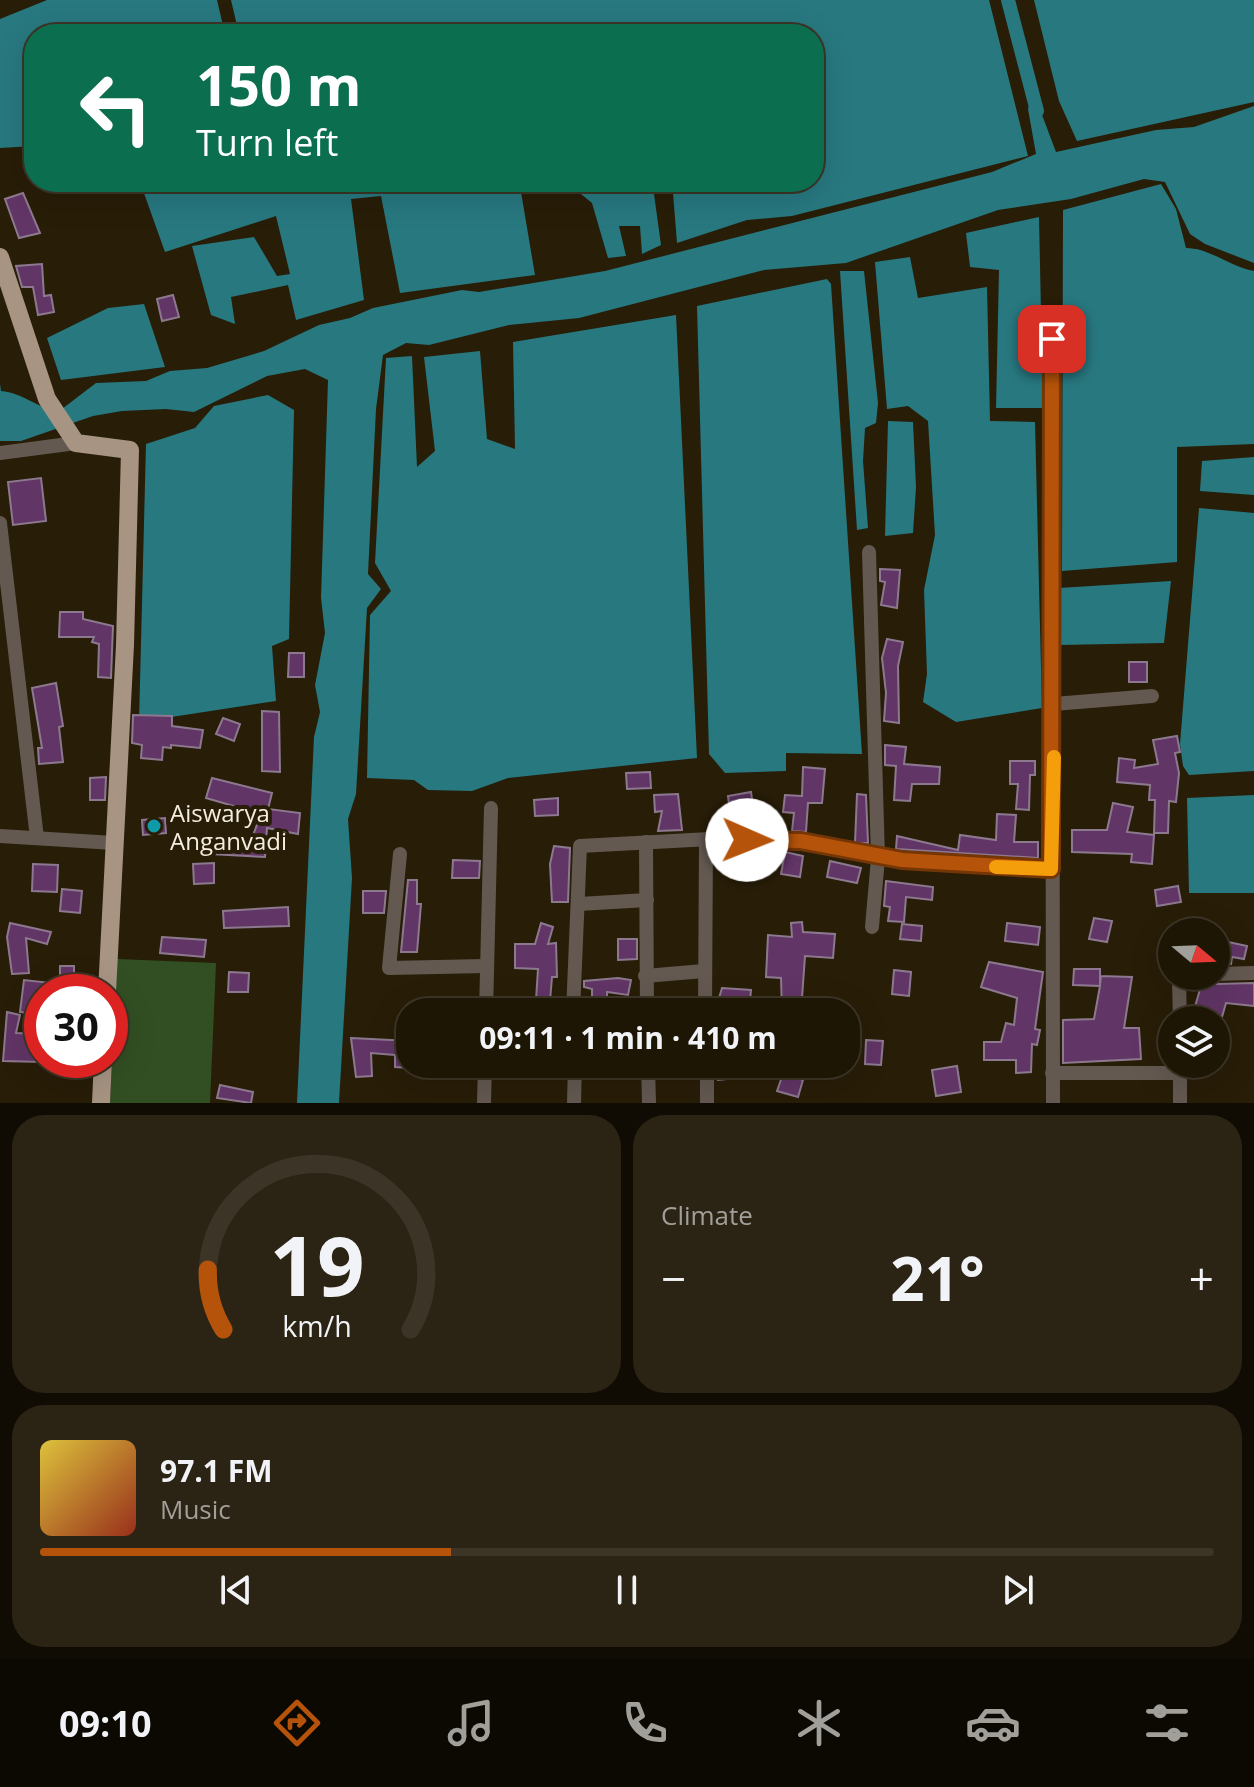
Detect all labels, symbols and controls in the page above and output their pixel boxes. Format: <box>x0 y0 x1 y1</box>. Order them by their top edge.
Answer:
text: 150 m <box>196 46 362 122</box>
icon: left <box>64 56 168 160</box>
text: Turn left <box>196 118 338 167</box>
pin <box>1018 305 1086 373</box>
icon: arrive <box>1030 317 1074 361</box>
place label: Aiswarya Anganvadi <box>170 796 287 857</box>
position arrow <box>705 798 789 882</box>
marker: Aiswarya Anganvadi <box>145 817 163 835</box>
north arrow <box>1158 918 1230 990</box>
map controls <box>1158 918 1230 1078</box>
speed limit sign: 30 <box>24 974 128 1078</box>
button: layers <box>1158 1006 1230 1078</box>
text: 09:11 · 1 min · 410 m <box>479 1017 777 1058</box>
text: Climate <box>661 1197 753 1233</box>
text: 19 <box>269 1207 364 1320</box>
text: 21° <box>890 1237 985 1319</box>
text: − <box>661 1248 686 1308</box>
text: + <box>1189 1248 1214 1308</box>
text: km/h <box>282 1306 351 1345</box>
text: 97.1 FM <box>160 1450 273 1491</box>
text: Music <box>160 1491 231 1527</box>
icon: previous <box>214 1568 258 1612</box>
icon: pause <box>605 1568 649 1612</box>
icon: next <box>996 1568 1040 1612</box>
icon: directions <box>269 1695 325 1751</box>
icon: music <box>443 1695 499 1751</box>
icon: phone <box>617 1695 673 1751</box>
icon: climate <box>791 1695 847 1751</box>
icon: car <box>965 1695 1021 1751</box>
icon: filters <box>1139 1695 1195 1751</box>
text: 09:10 <box>59 1699 152 1748</box>

